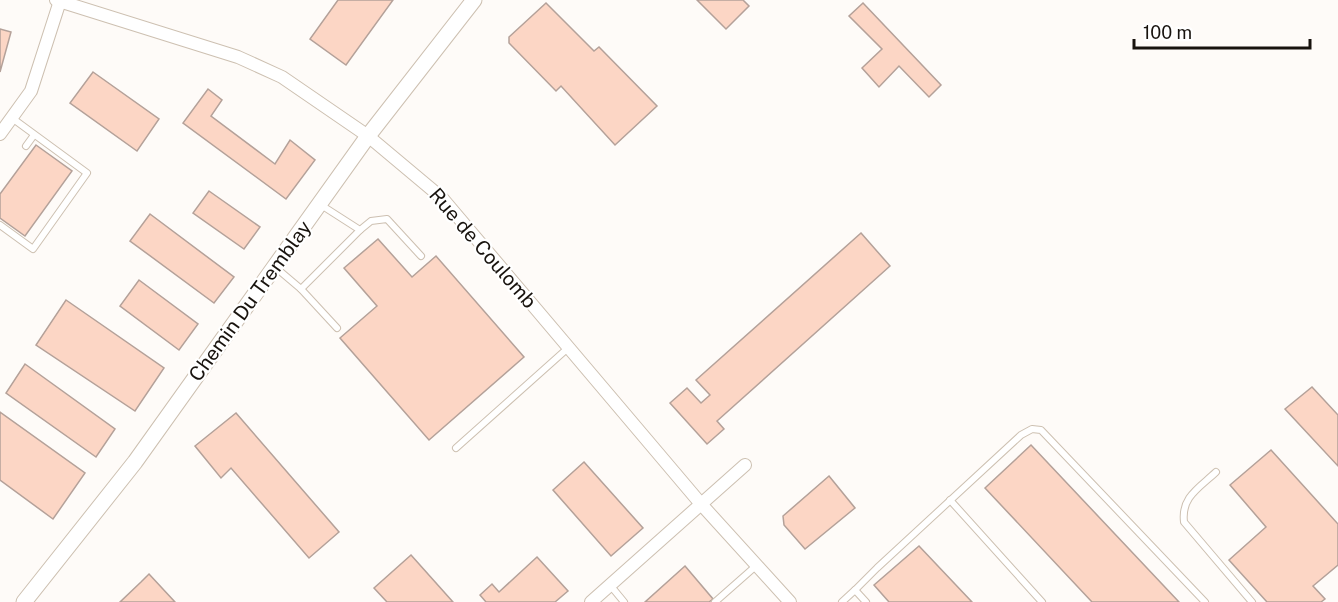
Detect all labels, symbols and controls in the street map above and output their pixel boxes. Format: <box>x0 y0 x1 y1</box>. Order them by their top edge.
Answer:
scale bar <box>1134 12 1310 50</box>
text: 100 m <box>1143 22 1192 43</box>
street label: Rue de Coulomb <box>424 183 542 313</box>
street label: Chemin Du Tremblay <box>184 216 316 386</box>

